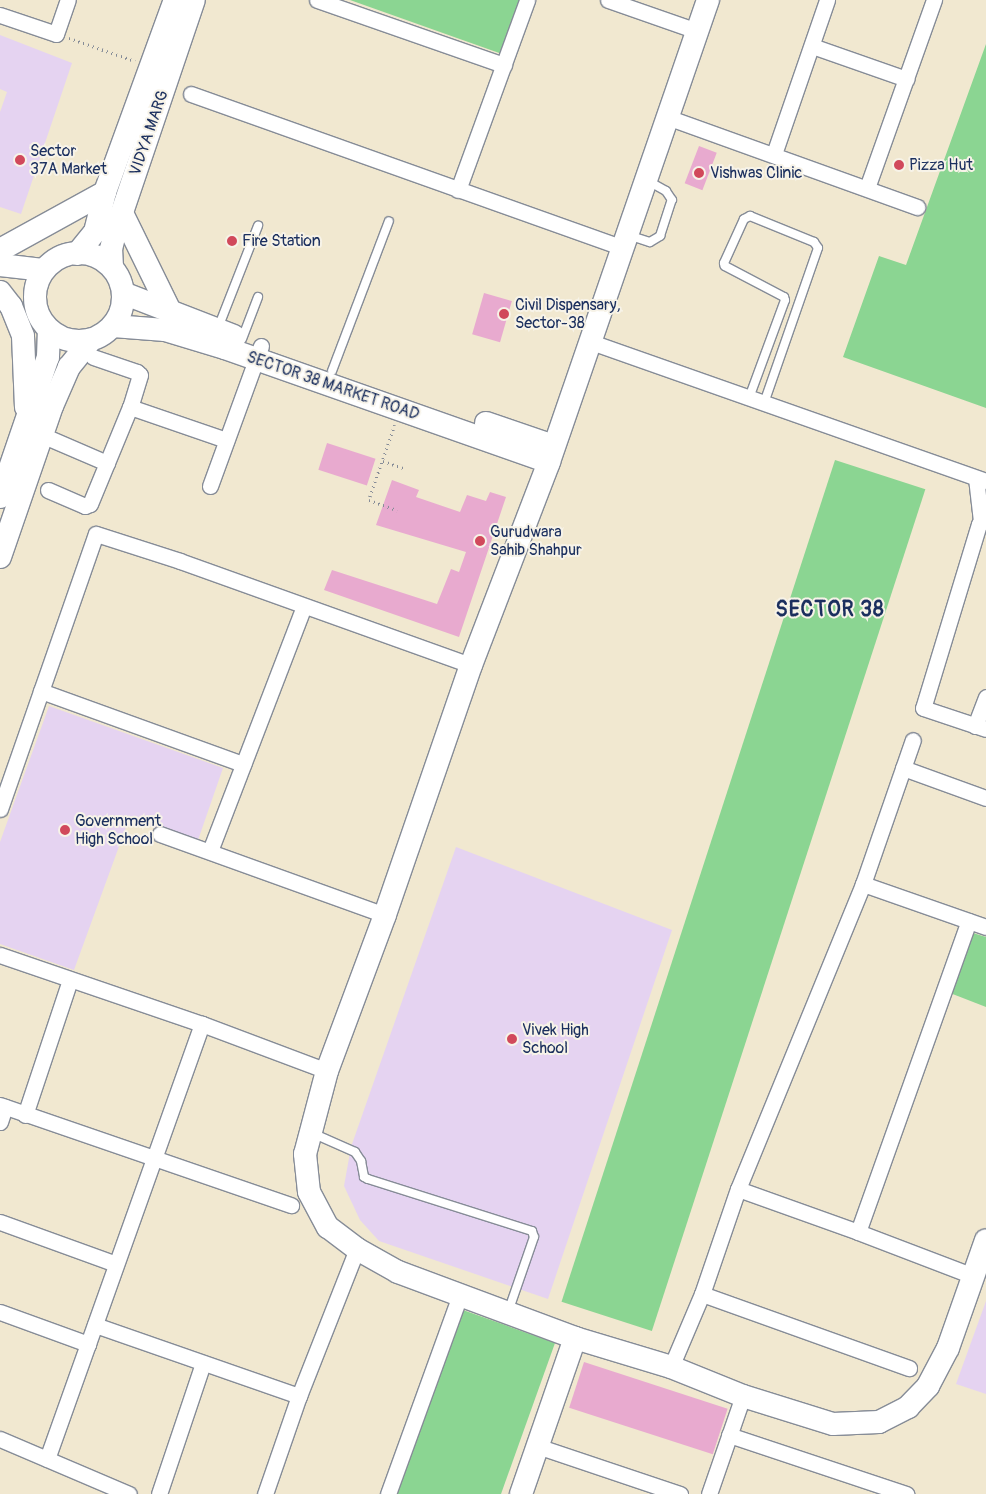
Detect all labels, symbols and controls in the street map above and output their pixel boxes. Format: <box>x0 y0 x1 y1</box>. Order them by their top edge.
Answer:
street label: VIDYA MARG <box>125 88 173 178</box>
place label: Sector 37A Market <box>30 141 107 179</box>
marker: Sector 37A Market <box>14 154 26 166</box>
place label: Pizza Hut <box>909 155 973 175</box>
marker: Pizza Hut <box>893 159 905 171</box>
place label: Vishwas Clinic <box>710 163 802 183</box>
marker: Vishwas Clinic <box>692 166 706 180</box>
place label: Fire Station <box>242 231 321 251</box>
marker: Fire Station <box>226 235 238 247</box>
place label: Civil Dispensary, Sector-38 <box>515 295 621 333</box>
marker: Civil Dispensary, Sector-38 <box>497 307 511 321</box>
street label: SECTOR 38 MARKET ROAD <box>244 347 422 425</box>
place label: Gurudwara Sahib Shahpur <box>490 522 582 560</box>
marker: Gurudwara Sahib Shahpur <box>474 535 486 547</box>
district label: SECTOR 38 <box>774 597 886 623</box>
place label: Government High School <box>75 811 161 849</box>
marker: Government High School <box>59 824 71 836</box>
place label: Vivek High School <box>522 1020 589 1058</box>
marker: Vivek High School <box>506 1033 518 1045</box>

